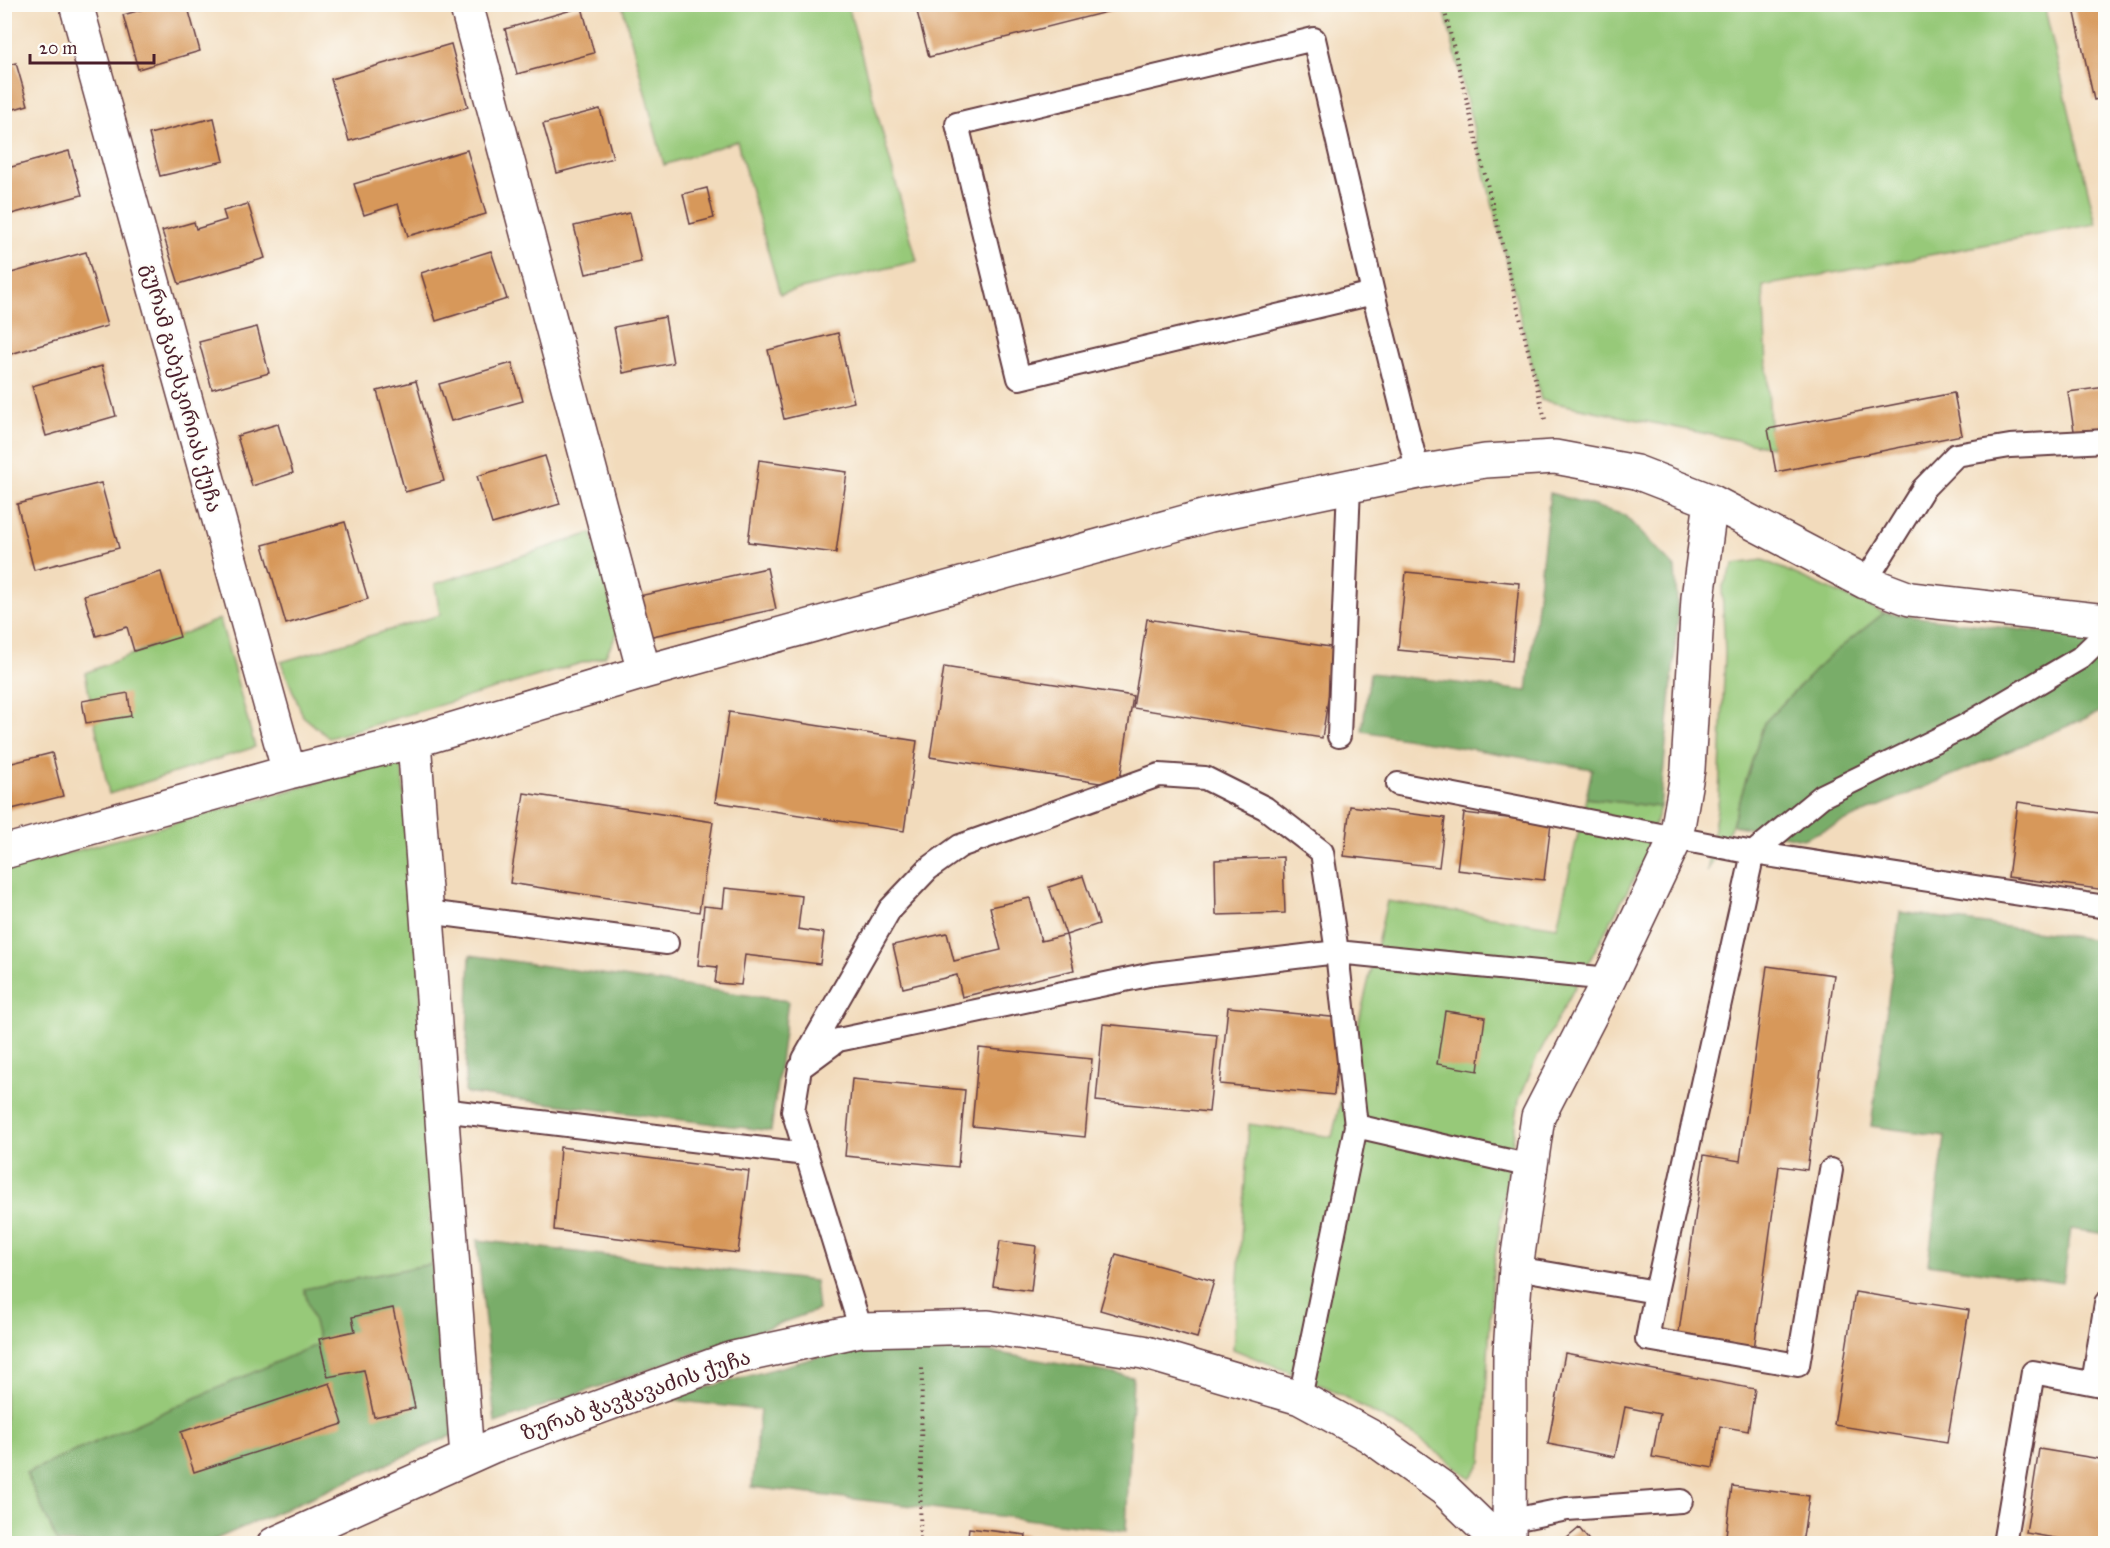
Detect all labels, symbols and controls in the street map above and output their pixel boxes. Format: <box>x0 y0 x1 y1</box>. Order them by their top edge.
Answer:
scale bar <box>30 27 154 65</box>
text: 20 m <box>39 37 77 59</box>
street label: გურამ გაბესკირიას ქუჩა <box>136 261 228 515</box>
street label: ზურაბ ჭავჭავაძის ქუჩა <box>518 1344 754 1446</box>

